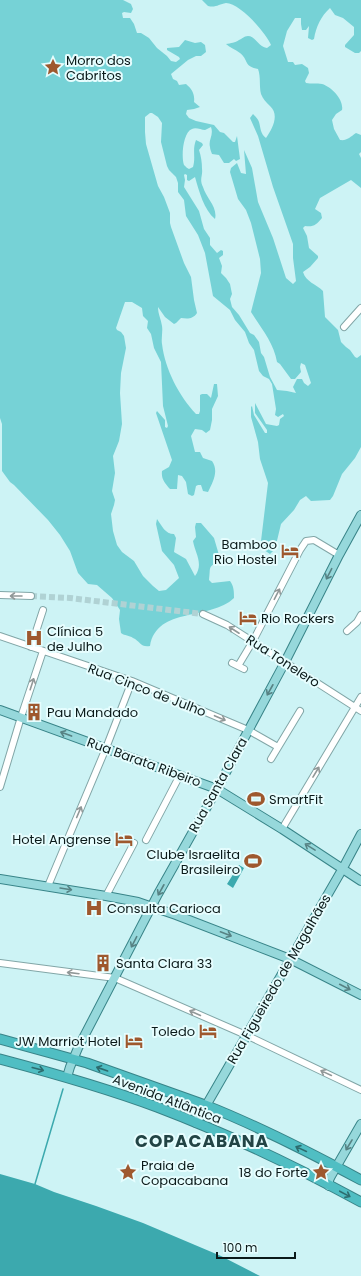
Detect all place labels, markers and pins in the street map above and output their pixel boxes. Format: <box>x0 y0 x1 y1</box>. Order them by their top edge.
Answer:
place label: Morro dos Cabritos <box>66 51 131 85</box>
place icon: Morro dos Cabritos <box>43 57 63 77</box>
place label: Bamboo Rio Hostel <box>214 535 277 569</box>
hotel icon: Bamboo Rio Hostel <box>280 541 300 561</box>
hotel icon: Rio Rockers <box>238 608 258 628</box>
place label: Rio Rockers <box>261 609 335 628</box>
place label: Clínica 5 de Julho <box>47 622 103 656</box>
hospital icon: Clínica 5 de Julho <box>24 628 44 648</box>
building icon: Pau Mandado <box>24 702 44 722</box>
place label: Pau Mandado <box>47 703 138 722</box>
sports icon: SmartFit <box>246 789 266 809</box>
place label: SmartFit <box>269 790 323 809</box>
hotel icon: Hotel Angrense <box>114 829 134 849</box>
place label: Hotel Angrense <box>12 830 111 849</box>
place label: Clube Israelita Brasileiro <box>147 845 240 879</box>
sports icon: Clube Israelita Brasileiro <box>243 851 263 871</box>
hospital icon: Consulta Carioca <box>84 898 104 918</box>
place label: Consulta Carioca <box>107 899 221 918</box>
building icon: Santa Clara 33 <box>93 953 113 973</box>
place label: Santa Clara 33 <box>116 954 212 973</box>
hotel icon: Toledo <box>198 1021 218 1041</box>
place label: Toledo <box>151 1022 195 1041</box>
hotel icon: JW Marriot Hotel <box>124 1031 144 1051</box>
place label: JW Marriot Hotel <box>15 1032 121 1051</box>
place label: Praia de Copacabana <box>141 1156 228 1190</box>
place icon: Praia de Copacabana <box>118 1162 138 1182</box>
place icon: 18 do Forte <box>311 1162 331 1182</box>
place label: 18 do Forte <box>239 1163 308 1182</box>

